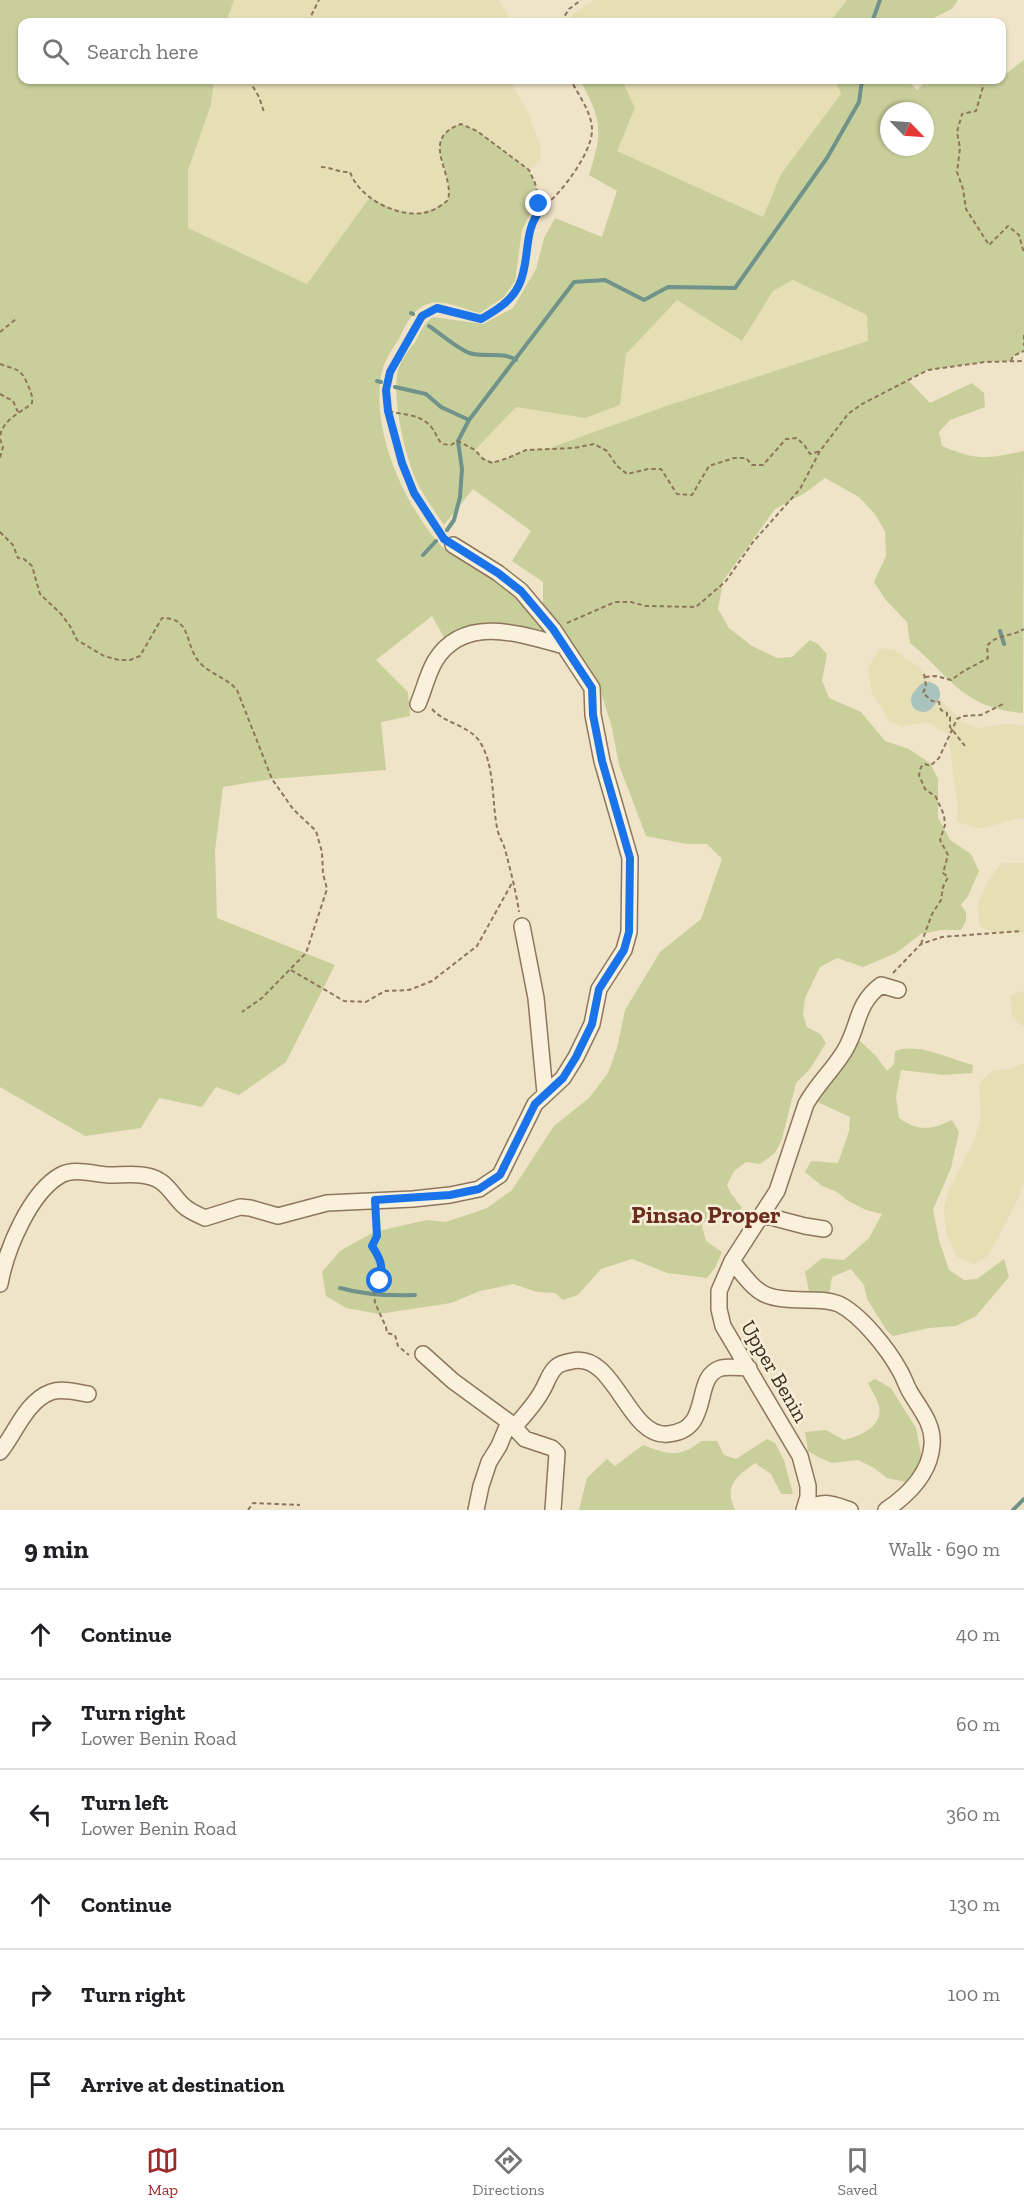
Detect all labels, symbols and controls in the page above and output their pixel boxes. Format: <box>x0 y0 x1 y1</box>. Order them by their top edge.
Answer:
search box <box>18 18 1006 84</box>
icon: search <box>39 35 72 68</box>
text: Search here <box>87 38 198 65</box>
north arrow <box>880 102 934 156</box>
route end <box>525 190 551 216</box>
district label: Pinsao Proper <box>631 1200 781 1229</box>
route start <box>366 1267 392 1293</box>
street label: Upper Benin <box>736 1316 814 1426</box>
text: 9 min <box>24 1533 89 1565</box>
text: Walk · 690 m <box>889 1537 1000 1561</box>
icon: ahead <box>24 1618 57 1651</box>
text: Continue <box>81 1621 172 1648</box>
text: 40 m <box>956 1622 1000 1646</box>
text: Turn right <box>81 1699 185 1726</box>
icon: right <box>24 1708 57 1741</box>
text: 60 m <box>956 1712 1000 1736</box>
text: Lower Benin Road <box>81 1726 237 1750</box>
text: Turn left <box>81 1789 168 1816</box>
icon: left <box>24 1798 57 1831</box>
text: 360 m <box>946 1802 1000 1826</box>
text: Lower Benin Road <box>81 1816 237 1840</box>
icon: ahead <box>24 1888 57 1921</box>
text: Continue <box>81 1891 172 1918</box>
text: 130 m <box>949 1892 1000 1916</box>
icon: right <box>24 1978 57 2011</box>
text: Turn right <box>81 1981 185 2008</box>
text: 100 m <box>947 1982 1000 2006</box>
icon: arrive <box>24 2068 57 2101</box>
text: Arrive at destination <box>81 2071 284 2098</box>
tab: Map <box>146 2144 179 2199</box>
tab: Directions <box>472 2144 545 2199</box>
tab: Saved <box>837 2144 878 2199</box>

